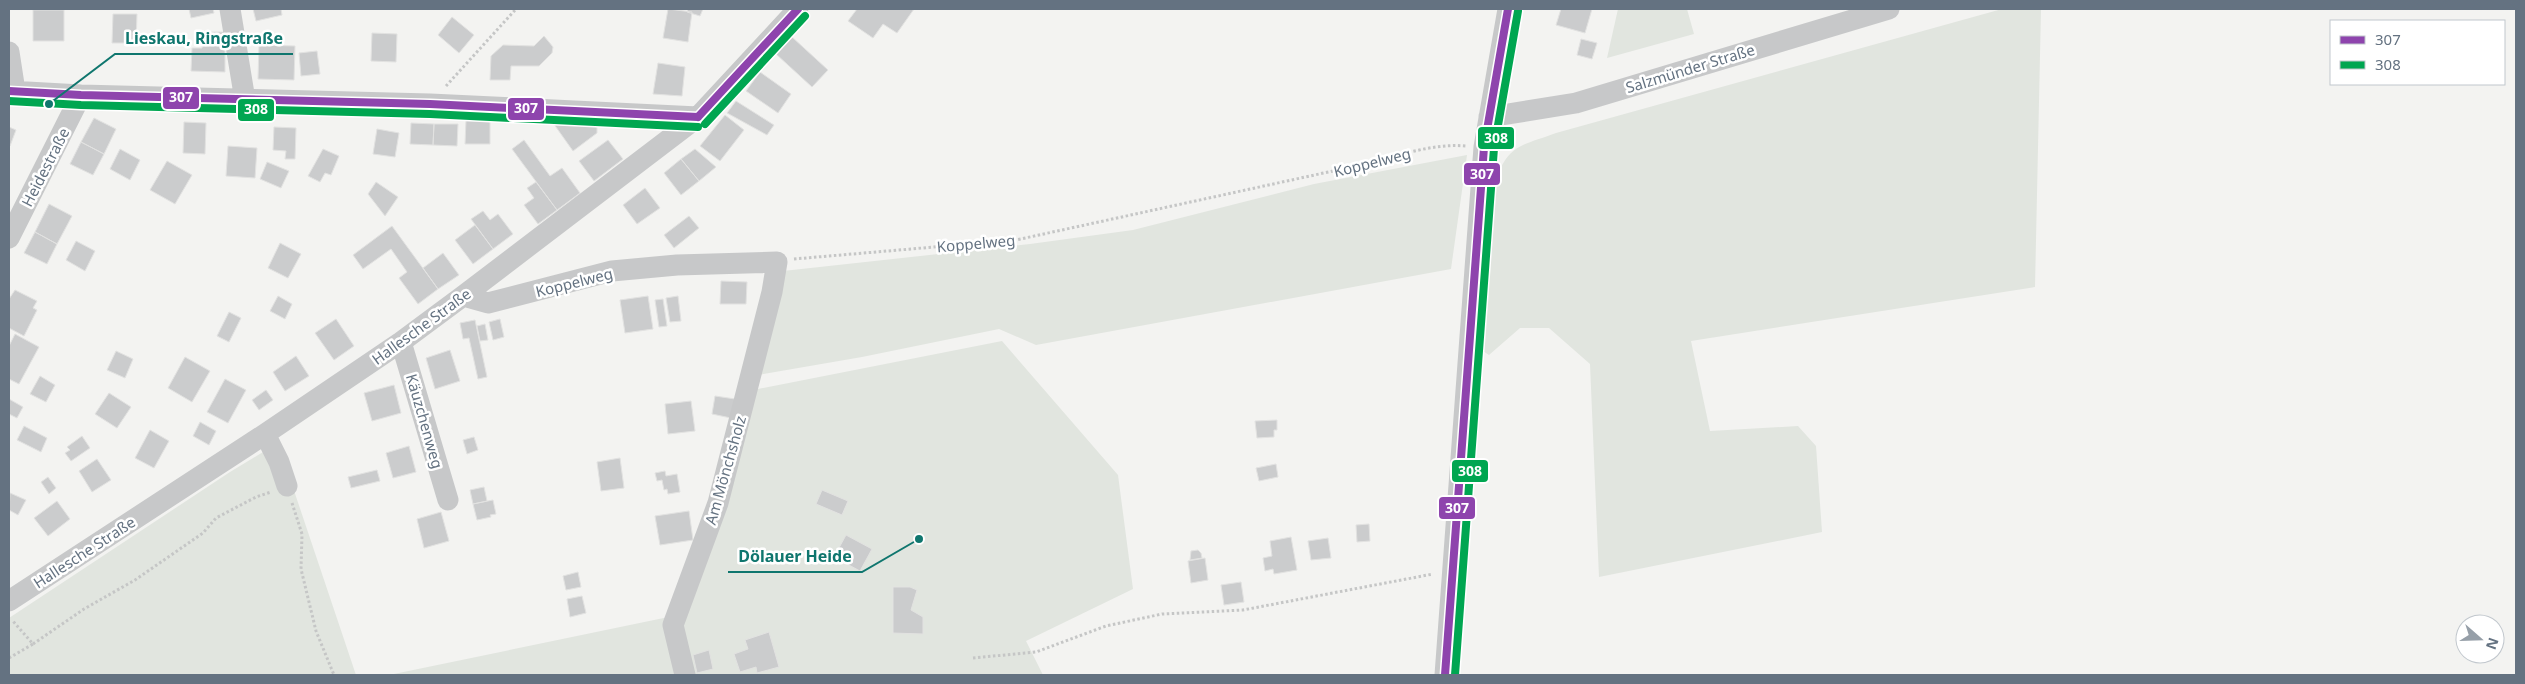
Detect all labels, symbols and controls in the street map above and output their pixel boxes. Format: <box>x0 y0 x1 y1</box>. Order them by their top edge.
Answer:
legend <box>2330 20 2505 85</box>
callout: Lieskau, Ringstraße <box>115 23 293 54</box>
text: Lieskau, Ringstraße <box>125 27 283 49</box>
text: 307 <box>2375 29 2401 49</box>
street label: Salzmünder Straße <box>1623 39 1757 97</box>
text: 308 <box>2375 54 2401 74</box>
line badge: 307 <box>162 86 200 110</box>
text: 307 <box>169 87 193 106</box>
line badge: 307 <box>507 97 545 121</box>
line badge: 308 <box>237 98 275 122</box>
text: 307 <box>514 98 538 117</box>
text: 308 <box>244 99 268 118</box>
street label: Heidestraße <box>17 124 73 210</box>
line badge: 308 <box>1477 126 1515 150</box>
text: 308 <box>1484 128 1508 147</box>
street label: Koppelweg <box>1331 143 1413 181</box>
line badge: 307 <box>1463 162 1501 186</box>
text: 307 <box>1470 164 1494 183</box>
street label: Koppelweg <box>936 230 1016 256</box>
street label: Koppelweg <box>533 263 615 301</box>
street label: Hallesche Straße <box>368 283 474 369</box>
street label: Käuzchenweg <box>402 371 448 471</box>
street label: Am Mönchsholz <box>700 413 750 527</box>
line badge: 308 <box>1451 459 1489 483</box>
text: 308 <box>1458 461 1482 480</box>
line badge: 307 <box>1438 496 1476 520</box>
text: 307 <box>1445 498 1469 517</box>
street label: Hallesche Straße <box>29 512 139 592</box>
callout: Dölauer Heide <box>728 541 862 572</box>
text: Dölauer Heide <box>738 545 852 567</box>
north arrow <box>2455 614 2505 664</box>
text: N <box>2482 635 2504 652</box>

